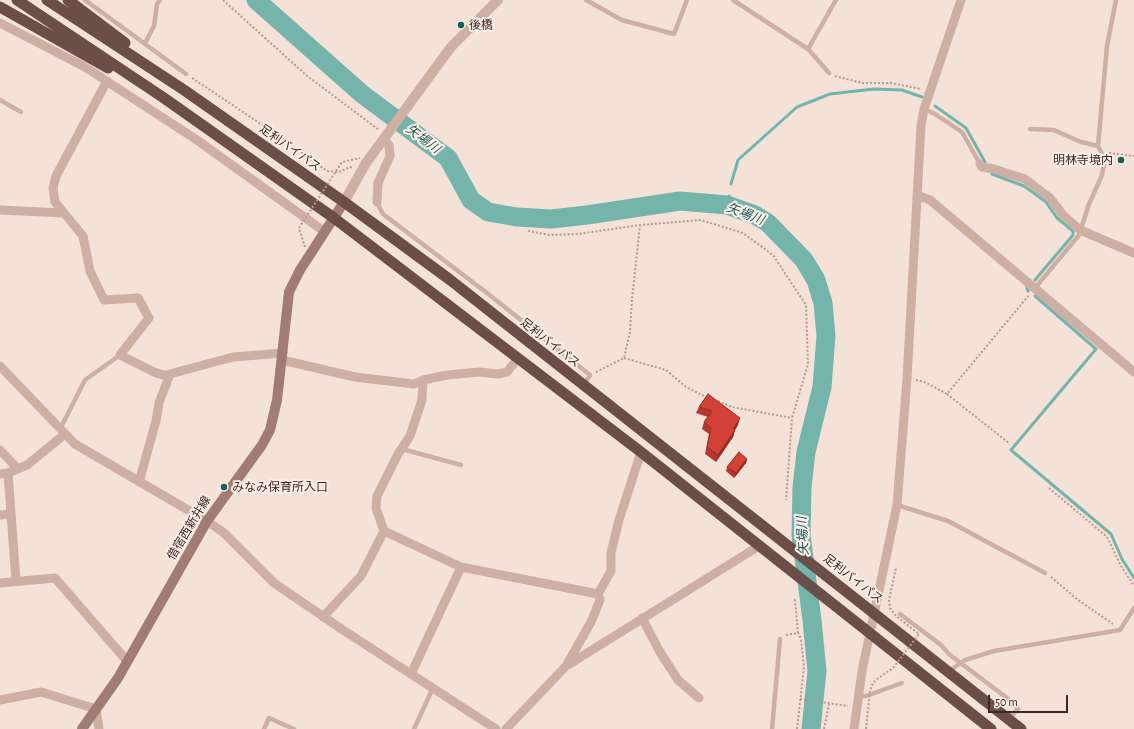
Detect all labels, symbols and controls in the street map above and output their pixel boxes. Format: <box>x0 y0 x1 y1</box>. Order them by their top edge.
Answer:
place label: 後橋 <box>469 18 493 32</box>
marker: 後橋 <box>456 20 466 30</box>
street label: 足利バイパス <box>256 121 324 175</box>
water label: 矢場川 <box>403 121 443 157</box>
place label: 明林寺境内 <box>1053 153 1113 167</box>
marker: 明林寺境内 <box>1116 155 1126 165</box>
water label: 矢場川 <box>724 200 766 228</box>
street label: 足利バイパス <box>517 315 583 371</box>
place label: みなみ保育所入口 <box>232 480 328 494</box>
marker: みなみ保育所入口 <box>219 482 229 492</box>
street label: 借宿西新井線 <box>164 493 214 563</box>
water label: 矢場川 <box>794 516 812 556</box>
street label: 足利バイパス <box>820 551 886 607</box>
scale bar <box>990 687 1070 713</box>
text: 50 m <box>995 696 1018 708</box>

